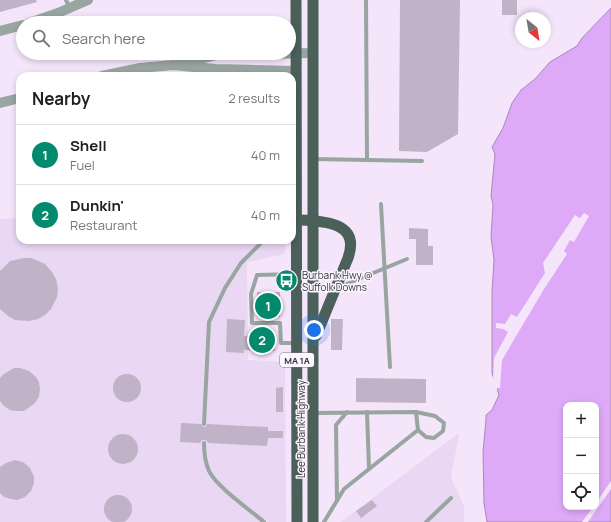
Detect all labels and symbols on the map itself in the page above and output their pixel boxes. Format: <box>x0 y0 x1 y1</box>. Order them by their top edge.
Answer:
north arrow <box>515 12 551 48</box>
bus stop icon: Burbank Hwy @ Suffolk Downs <box>273 268 299 294</box>
place label: Burbank Hwy @ Suffolk Downs <box>302 268 373 294</box>
pin: 1 <box>255 291 281 321</box>
your location <box>304 320 324 340</box>
pin: 2 <box>249 325 275 355</box>
road number: MA 1A <box>280 353 314 367</box>
street label: Lee Burbank Highway <box>294 379 308 478</box>

